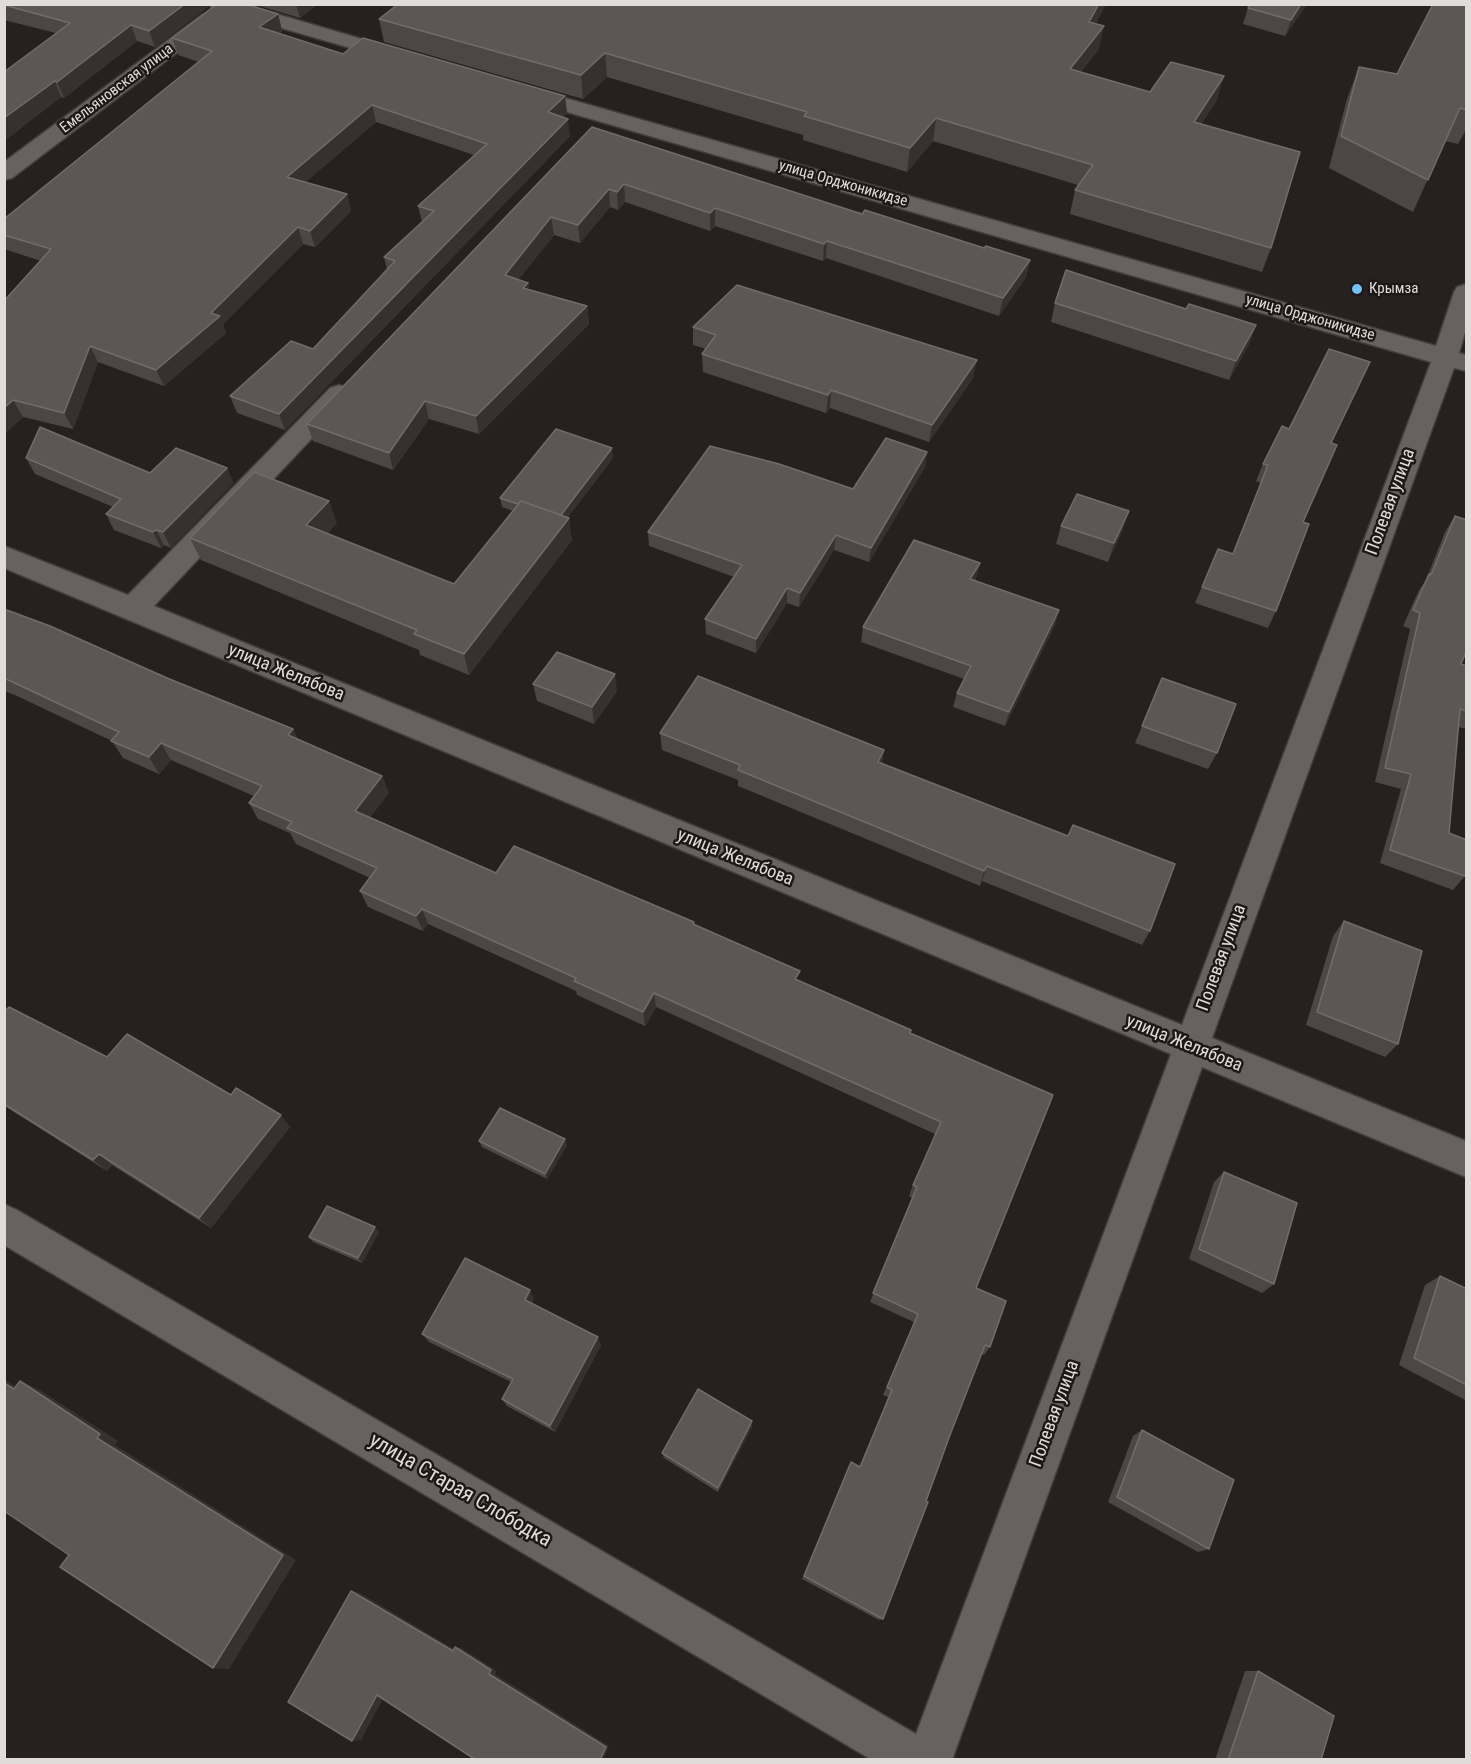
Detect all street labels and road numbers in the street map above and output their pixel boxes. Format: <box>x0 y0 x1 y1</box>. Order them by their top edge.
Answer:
street label: Емельяновская улица <box>57 41 177 137</box>
street label: улица Орджоникидзе <box>776 157 910 211</box>
street label: улица Орджоникидзе <box>1243 291 1377 345</box>
street label: Полевая улица <box>1362 446 1420 558</box>
street label: улица Желябова <box>225 640 347 706</box>
street label: улица Желябова <box>674 825 796 891</box>
street label: Полевая улица <box>1193 902 1251 1014</box>
street label: улица Желябова <box>1123 1011 1245 1077</box>
street label: Полевая улица <box>1026 1358 1084 1470</box>
street label: улица Старая Слободка <box>364 1429 556 1553</box>

